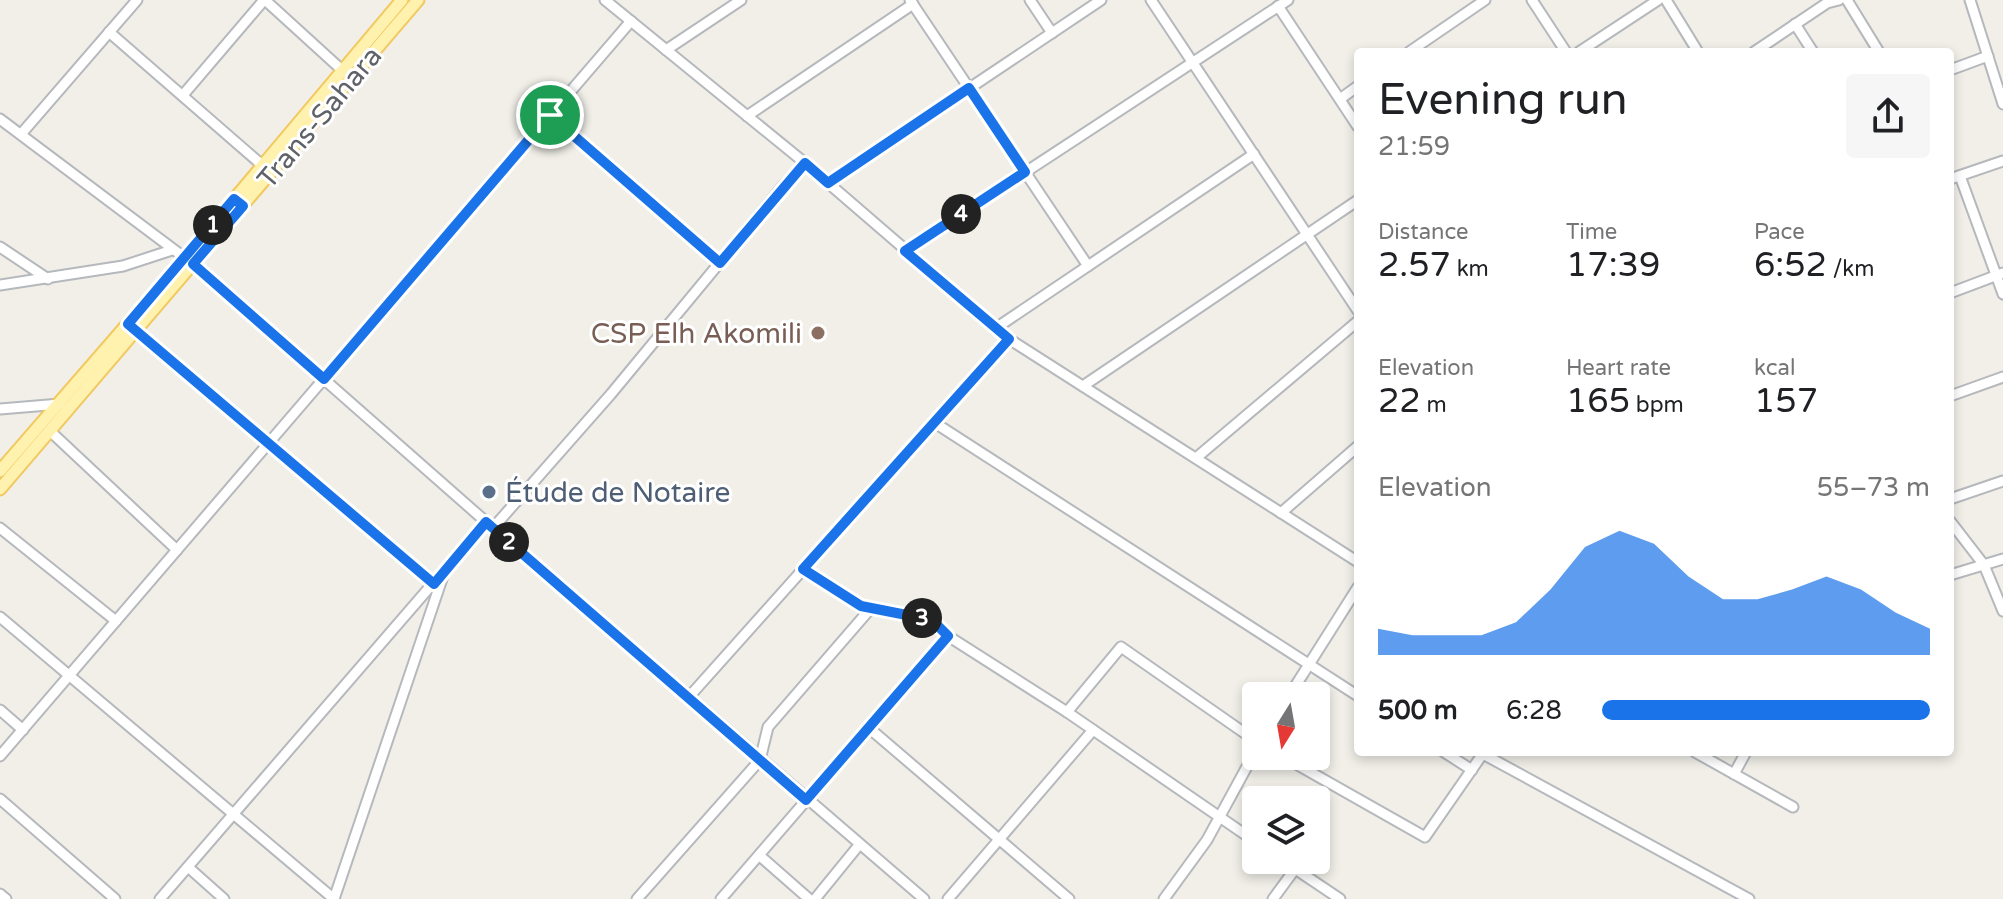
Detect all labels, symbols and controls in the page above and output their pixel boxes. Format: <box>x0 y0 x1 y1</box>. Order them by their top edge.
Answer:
street label: Trans-Sahara <box>250 40 389 196</box>
text: Evening run <box>1378 74 1627 127</box>
button: share <box>1846 74 1930 158</box>
pin <box>516 81 584 149</box>
icon: arrive <box>528 93 572 137</box>
text: 21:59 <box>1378 131 1450 162</box>
pin: 4 <box>941 194 981 234</box>
text: 4 <box>954 201 968 227</box>
pin: 1 <box>193 205 233 245</box>
text: 1 <box>206 212 220 238</box>
text: Distance <box>1378 219 1469 245</box>
text: Time <box>1566 219 1617 245</box>
text: Pace <box>1754 219 1805 245</box>
text: 2.57 <box>1378 245 1451 286</box>
text: 17:39 <box>1566 245 1660 286</box>
text: 6:52 <box>1754 245 1827 286</box>
text: km <box>1451 256 1489 282</box>
text: /km <box>1827 256 1875 282</box>
place label: CSP Elh Akomili <box>591 317 802 351</box>
marker: CSP Elh Akomili <box>809 324 827 342</box>
text: Elevation <box>1378 355 1474 381</box>
text: Heart rate <box>1566 355 1671 381</box>
text: kcal <box>1754 355 1795 381</box>
text: 22 <box>1378 381 1421 422</box>
text: 165 <box>1566 381 1630 422</box>
text: 157 <box>1754 381 1818 422</box>
text: m <box>1421 392 1447 418</box>
text: bpm <box>1630 392 1684 418</box>
text: Elevation <box>1378 472 1492 503</box>
text: 55–73 m <box>1817 472 1930 503</box>
place label: Étude de Notaire <box>505 476 730 510</box>
marker: Étude de Notaire <box>480 483 498 501</box>
pin: 2 <box>489 522 529 562</box>
text: 2 <box>502 529 516 555</box>
pin: 3 <box>902 598 942 638</box>
text: 3 <box>915 605 929 631</box>
north arrow <box>1242 682 1330 770</box>
map controls <box>1242 682 1330 874</box>
text: 500 m <box>1378 695 1458 726</box>
text: 6:28 <box>1506 695 1562 726</box>
button: layers <box>1242 786 1330 874</box>

